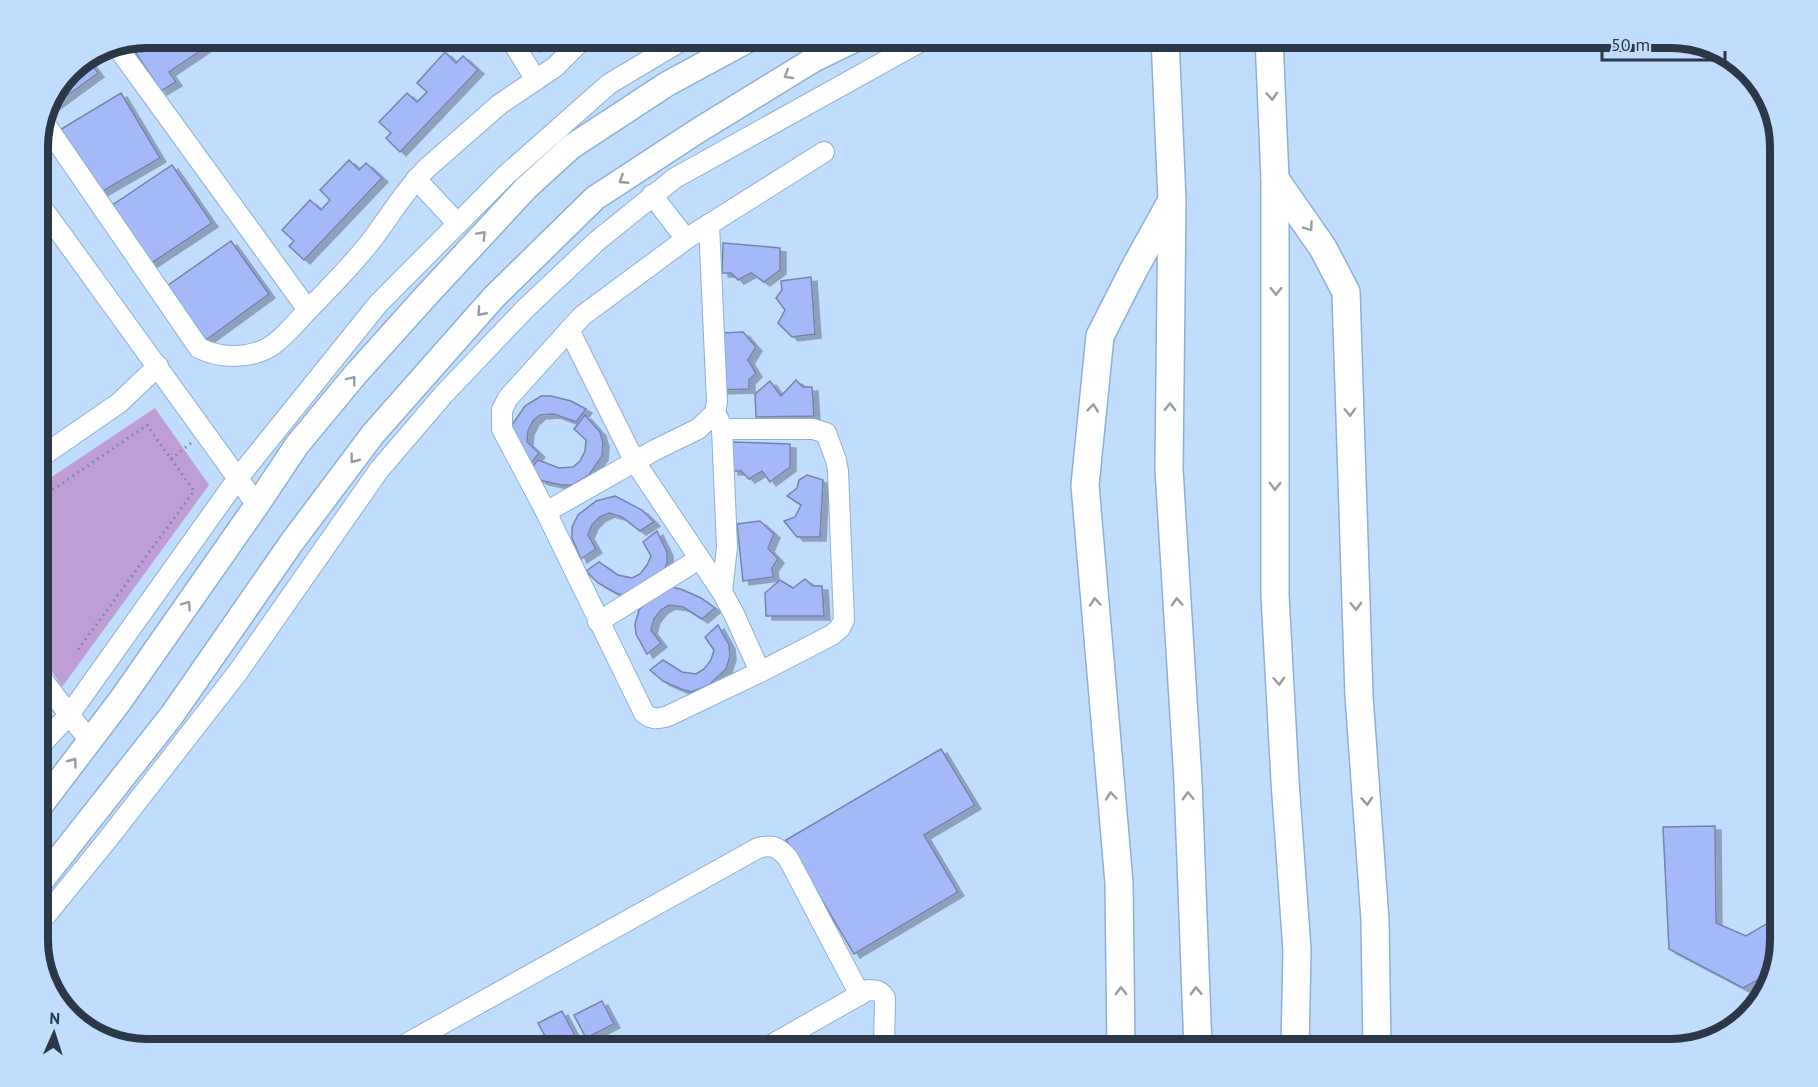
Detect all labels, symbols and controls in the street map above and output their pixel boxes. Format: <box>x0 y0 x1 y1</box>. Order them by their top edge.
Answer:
scale bar <box>1602 24 1725 62</box>
text: 50 m <box>1611 33 1650 56</box>
one-way arrow <box>784 68 794 80</box>
one-way arrow <box>1265 91 1278 100</box>
one-way arrow <box>619 172 630 183</box>
one-way arrow <box>1302 220 1313 231</box>
one-way arrow <box>475 231 486 242</box>
one-way arrow <box>1270 286 1282 295</box>
one-way arrow <box>477 305 488 315</box>
one-way arrow <box>344 375 355 386</box>
one-way arrow <box>1164 402 1176 411</box>
one-way arrow <box>1086 403 1098 412</box>
one-way arrow <box>1344 407 1356 416</box>
one-way arrow <box>350 453 361 464</box>
one-way arrow <box>1269 481 1281 490</box>
one-way arrow <box>1171 597 1184 606</box>
one-way arrow <box>1089 598 1102 607</box>
one-way arrow <box>180 600 191 611</box>
one-way arrow <box>1350 602 1363 611</box>
one-way arrow <box>1273 676 1286 685</box>
one-way arrow <box>65 758 76 769</box>
one-way arrow <box>1105 792 1118 801</box>
one-way arrow <box>1182 792 1195 801</box>
one-way arrow <box>1360 797 1373 806</box>
one-way arrow <box>1115 986 1127 995</box>
one-way arrow <box>1190 987 1203 996</box>
north arrow <box>24 1003 84 1063</box>
text: N <box>49 1008 61 1028</box>

